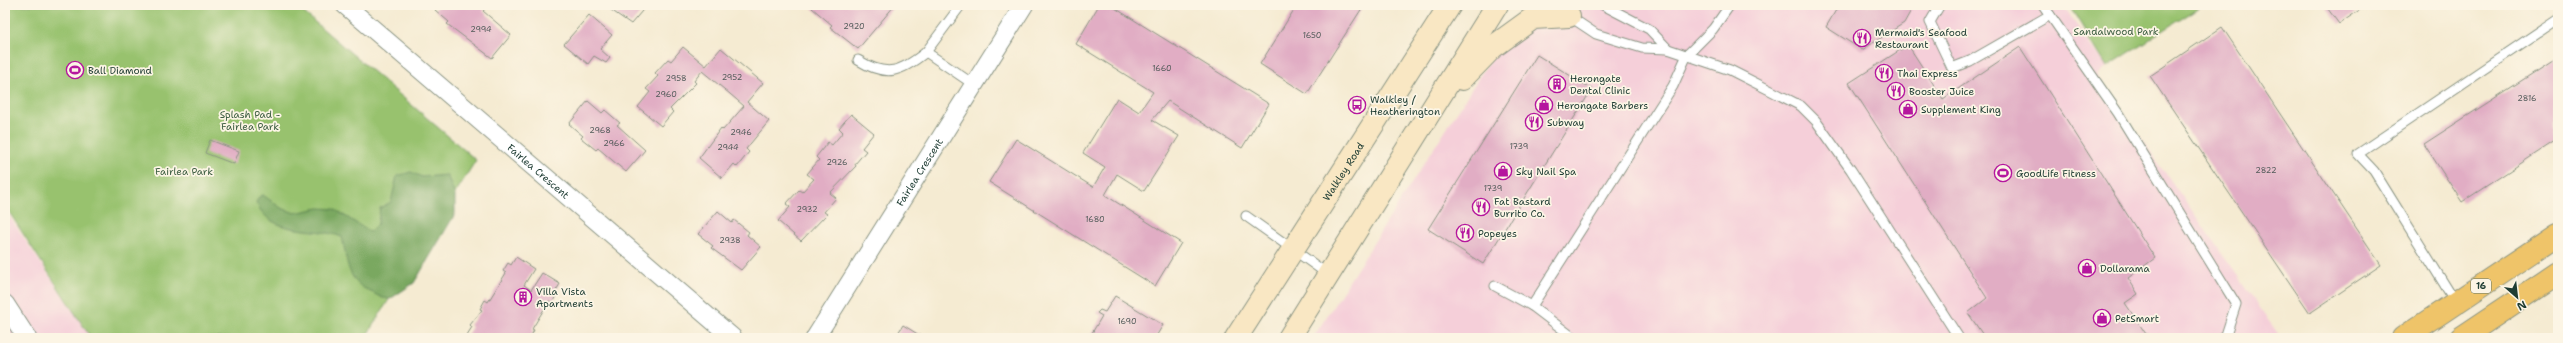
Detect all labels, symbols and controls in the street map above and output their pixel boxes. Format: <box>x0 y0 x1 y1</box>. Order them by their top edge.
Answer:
house number: 2920 <box>843 21 865 32</box>
house number: 2994 <box>470 24 492 35</box>
park label: Sandalwood Park <box>2073 25 2159 38</box>
place label: Mermaid's Seafood Restaurant <box>1875 26 1968 51</box>
restaurant icon: Mermaid's Seafood Restaurant <box>1852 28 1872 48</box>
house number: 1650 <box>1303 30 1321 41</box>
sports icon: Ball Diamond <box>65 60 85 80</box>
house number: 1660 <box>1152 63 1172 74</box>
restaurant icon: Thai Express <box>1874 63 1894 83</box>
place label: Ball Diamond <box>88 64 153 77</box>
place label: Thai Express <box>1897 67 1958 80</box>
house number: 2952 <box>722 72 743 83</box>
place label: Herongate Dental Clinic <box>1570 72 1630 97</box>
house number: 2958 <box>666 73 686 84</box>
building icon: Herongate Dental Clinic <box>1547 74 1567 94</box>
restaurant icon: Booster Juice <box>1886 81 1906 101</box>
place label: Booster Juice <box>1909 85 1974 98</box>
house number: 2960 <box>655 89 677 100</box>
place label: Walkley / Heatherington <box>1370 93 1440 118</box>
house number: 2816 <box>2517 93 2537 104</box>
bus stop icon: Walkley / Heatherington <box>1347 95 1367 115</box>
shop icon: Herongate Barbers <box>1534 95 1554 115</box>
place label: Herongate Barbers <box>1557 99 1648 112</box>
shop icon: Supplement King <box>1898 99 1918 119</box>
place label: Supplement King <box>1921 103 2001 116</box>
park label: Splash Pad - Fairlea Park <box>220 108 280 133</box>
restaurant icon: Subway <box>1524 112 1544 132</box>
place label: Subway <box>1547 116 1585 129</box>
house number: 2968 <box>589 125 611 136</box>
house number: 2946 <box>730 127 752 138</box>
street label: Fairlea Crescent <box>893 136 946 209</box>
house number: 2966 <box>603 138 625 149</box>
street label: Walkley Road <box>1320 140 1367 203</box>
street label: Fairlea Crescent <box>504 141 572 202</box>
house number: 1739 <box>1510 141 1528 152</box>
house number: 2944 <box>717 142 739 153</box>
house number: 2926 <box>826 157 848 168</box>
shop icon: Sky Nail Spa <box>1493 161 1513 181</box>
sports icon: GoodLife Fitness <box>1993 163 2013 183</box>
park label: Fairlea Park <box>155 165 213 178</box>
place label: Sky Nail Spa <box>1516 165 1577 178</box>
house number: 2822 <box>2255 165 2277 176</box>
place label: GoodLife Fitness <box>2016 167 2096 180</box>
house number: 1739 <box>1484 183 1502 194</box>
place label: Fat Bastard Burrito Co. <box>1494 195 1551 220</box>
restaurant icon: Fat Bastard Burrito Co. <box>1471 197 1491 217</box>
house number: 2932 <box>796 204 818 215</box>
house number: 1680 <box>1085 214 1105 225</box>
restaurant icon: Popeyes <box>1455 223 1475 243</box>
place label: Popeyes <box>1478 227 1517 240</box>
house number: 2938 <box>719 235 741 246</box>
shop icon: Dollarama <box>2077 258 2097 278</box>
place label: Dollarama <box>2100 262 2150 275</box>
north arrow <box>2497 277 2537 317</box>
road number: 16 <box>2471 279 2491 293</box>
place label: Villa Vista Apartments <box>536 285 593 310</box>
building icon: Villa Vista Apartments <box>513 287 533 307</box>
text: N <box>2514 297 2529 314</box>
shop icon: PetSmart <box>2092 308 2112 328</box>
place label: PetSmart <box>2115 312 2159 325</box>
house number: 1690 <box>1117 316 1137 327</box>

